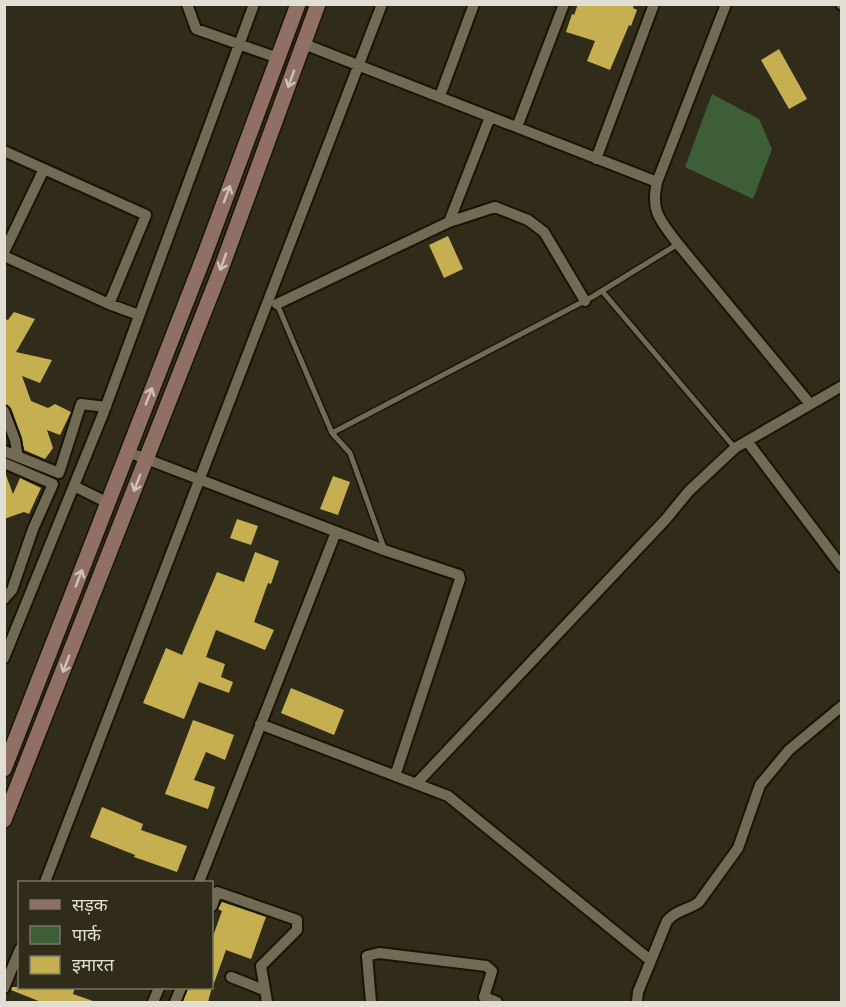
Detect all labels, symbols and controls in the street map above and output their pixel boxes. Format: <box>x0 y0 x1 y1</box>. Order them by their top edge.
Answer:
one-way arrow <box>285 69 296 88</box>
one-way arrow <box>222 185 233 204</box>
one-way arrow <box>217 252 228 271</box>
one-way arrow <box>145 387 156 406</box>
one-way arrow <box>131 473 142 491</box>
one-way arrow <box>74 569 85 587</box>
one-way arrow <box>60 654 71 673</box>
legend <box>18 881 213 989</box>
text: सड़क <box>72 892 109 916</box>
text: पार्क <box>72 922 102 946</box>
text: इमारत <box>72 952 115 976</box>

